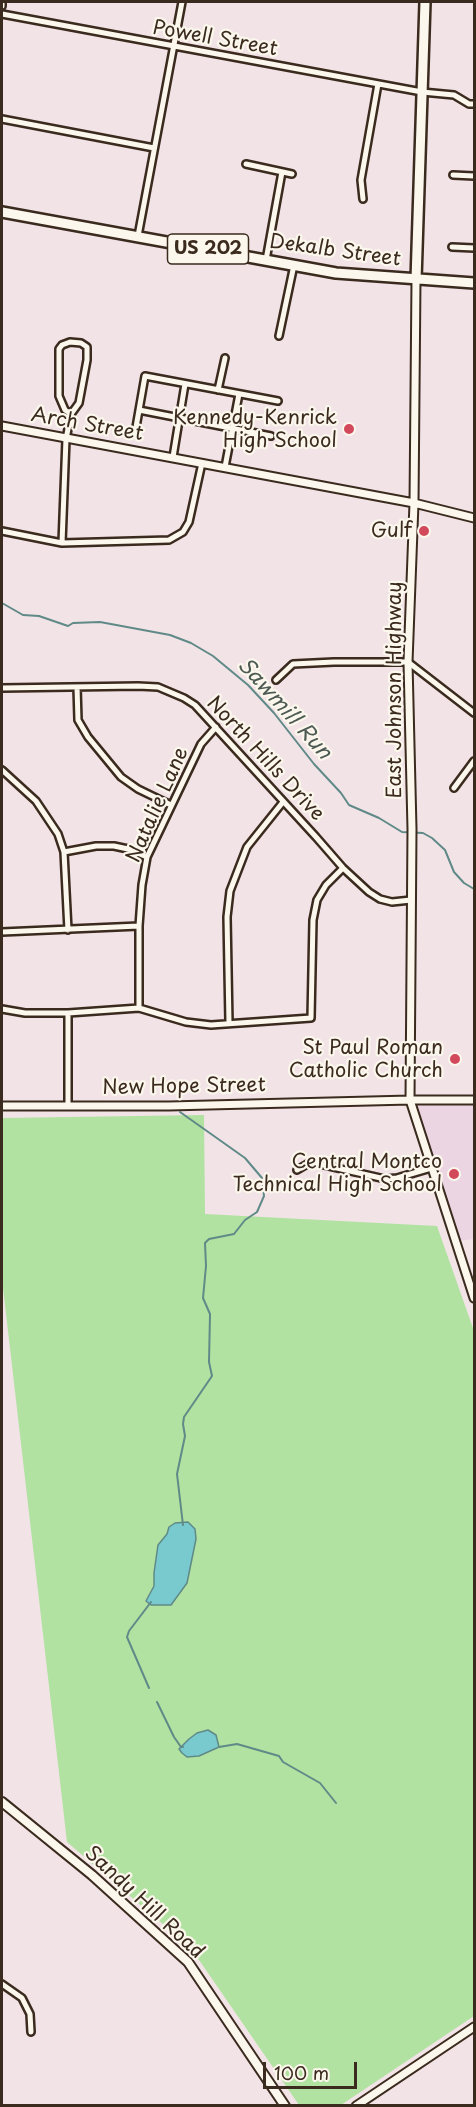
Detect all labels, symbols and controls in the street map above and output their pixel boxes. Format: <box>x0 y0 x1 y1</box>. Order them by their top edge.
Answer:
street label: Powell Street <box>151 16 279 62</box>
street label: Dekalb Street <box>268 230 402 272</box>
road number: US 202 <box>168 234 248 264</box>
street label: Arch Street <box>29 403 145 447</box>
place label: Kennedy-Kenrick High School <box>173 406 337 453</box>
marker: Kennedy-Kenrick High School <box>342 422 356 436</box>
place label: Gulf <box>371 519 412 543</box>
marker: Gulf <box>417 524 431 538</box>
street label: East Johnson Highway <box>383 582 407 798</box>
water label: Sawmill Run <box>232 653 336 765</box>
street label: North Hills Drive <box>201 692 329 826</box>
street label: Natalie Lane <box>122 744 194 866</box>
place label: St Paul Roman Catholic Church <box>289 1036 443 1083</box>
marker: St Paul Roman Catholic Church <box>448 1052 462 1066</box>
street label: New Hope Street <box>102 1074 266 1100</box>
place label: Central Montco Technical High School <box>233 1150 442 1197</box>
marker: Central Montco Technical High School <box>447 1167 461 1181</box>
street label: Sandy Hill Road <box>79 1842 209 1964</box>
scale bar <box>266 2050 360 2088</box>
text: 100 m <box>274 2059 329 2086</box>

